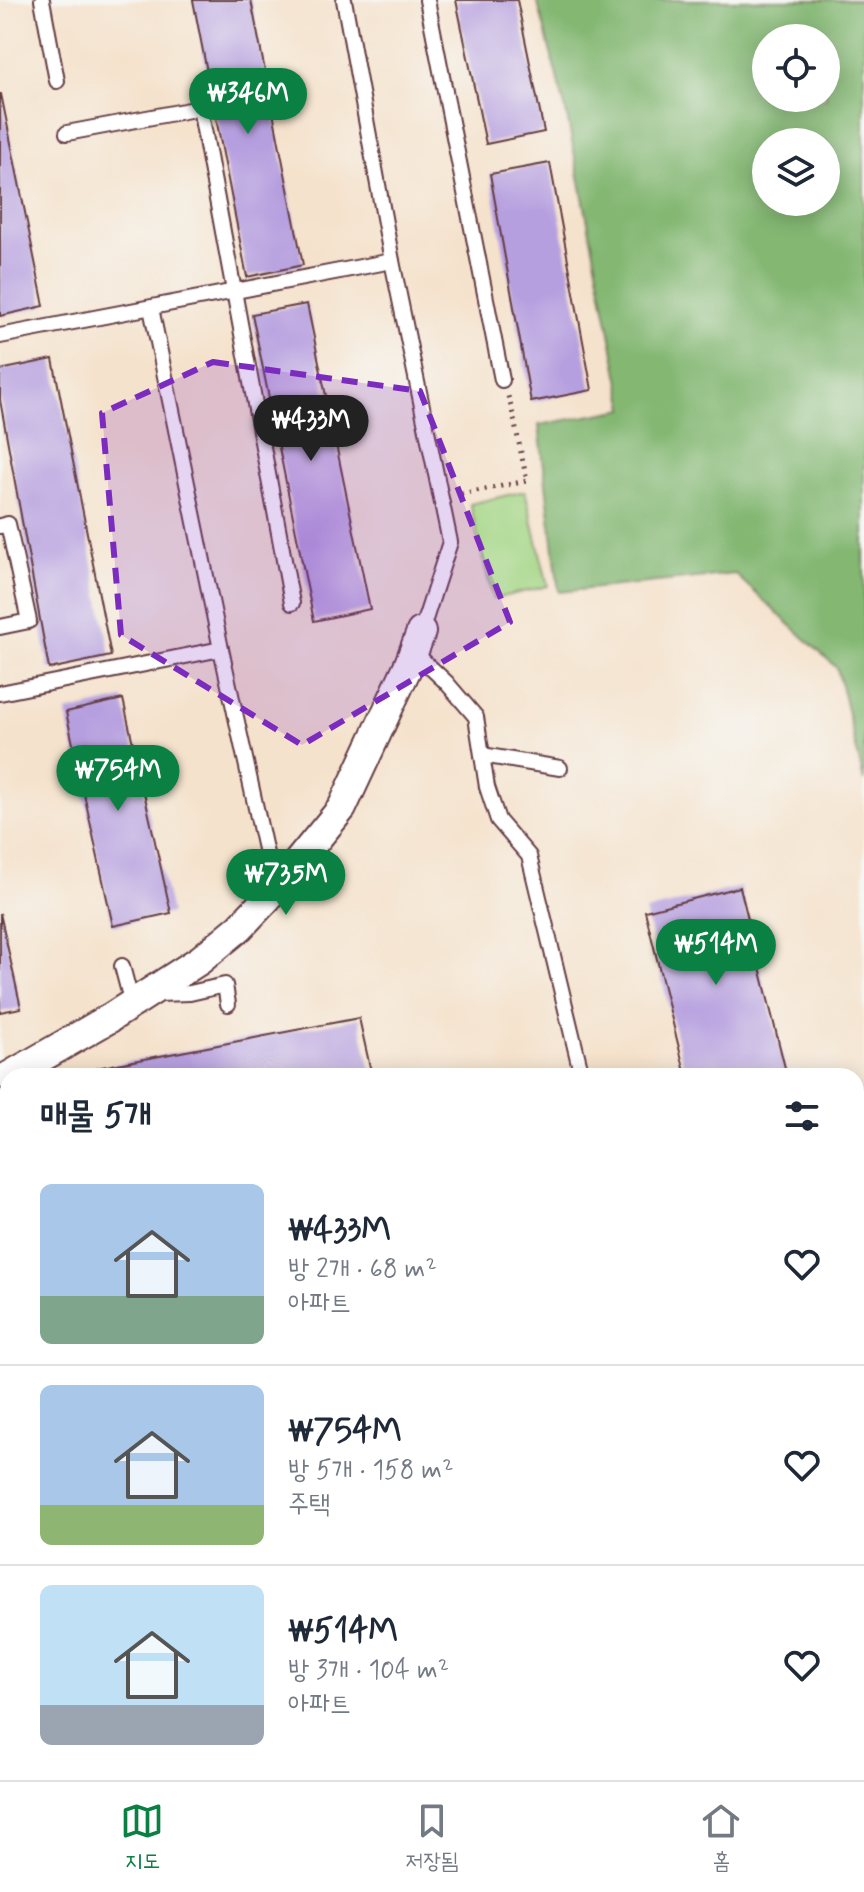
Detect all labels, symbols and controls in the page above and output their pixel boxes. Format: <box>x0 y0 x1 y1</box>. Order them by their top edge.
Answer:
map controls <box>752 24 840 216</box>
button: locate <box>752 24 840 112</box>
pin: ₩346M <box>192 68 304 136</box>
text: ₩346M <box>207 77 289 111</box>
button: layers <box>752 128 840 216</box>
pin: ₩433M <box>255 395 367 463</box>
text: ₩433M <box>272 404 350 438</box>
pin: ₩754M <box>62 745 174 813</box>
text: ₩754M <box>74 754 162 788</box>
pin: ₩735M <box>230 849 342 917</box>
text: ₩735M <box>244 858 328 892</box>
pin: ₩514M <box>660 919 772 987</box>
text: ₩514M <box>674 928 758 962</box>
text: 매물 5개 <box>40 1094 152 1139</box>
icon: filters <box>780 1094 824 1138</box>
text: ₩433M <box>288 1208 391 1253</box>
icon: home <box>104 1216 200 1312</box>
icon: heart <box>780 1242 824 1286</box>
text: 방 2개 · 68 m² <box>288 1253 437 1287</box>
text: 아파트 <box>288 1287 351 1321</box>
text: ₩754M <box>288 1409 402 1454</box>
icon: home <box>104 1417 200 1513</box>
icon: heart <box>780 1443 824 1487</box>
text: 방 5개 · 158 m² <box>288 1454 454 1488</box>
text: 주택 <box>288 1488 330 1522</box>
text: ₩514M <box>288 1609 398 1654</box>
icon: home <box>104 1617 200 1713</box>
icon: heart <box>780 1643 824 1687</box>
text: 방 3개 · 104 m² <box>288 1654 449 1688</box>
text: 아파트 <box>288 1688 351 1722</box>
tab: 지도 <box>120 1799 164 1876</box>
tab: 저장됨 <box>405 1799 459 1876</box>
tab: 홈 <box>699 1799 743 1876</box>

